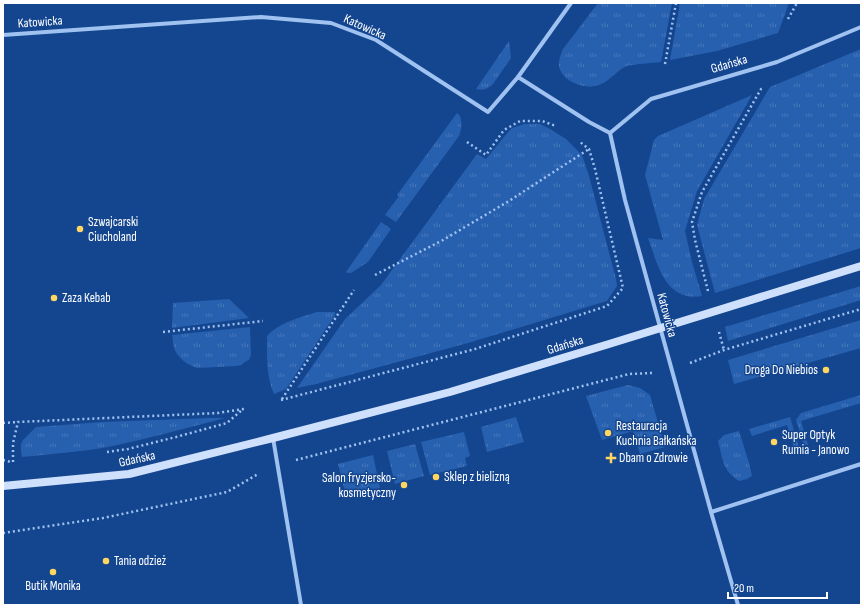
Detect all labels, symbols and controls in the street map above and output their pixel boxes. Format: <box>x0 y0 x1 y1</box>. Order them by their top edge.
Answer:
street label: Katowicka <box>341 11 389 43</box>
street label: Katowicka <box>17 12 63 32</box>
street label: Gdańska <box>709 51 749 77</box>
place label: Szwajcarski Ciucholand <box>88 214 138 245</box>
marker: Szwajcarski Ciucholand <box>75 224 85 234</box>
place label: Zaza Kebab <box>62 290 111 306</box>
street label: Katowicka <box>653 291 681 339</box>
marker: Zaza Kebab <box>49 293 59 303</box>
street label: Gdańska <box>545 332 585 358</box>
place label: Droga Do Niebios <box>745 362 818 378</box>
marker: Droga Do Niebios <box>821 365 831 375</box>
place label: Restauracja Kuchnia Bałkańska <box>616 418 696 449</box>
place label: Super Optyk Rumia - Janowo <box>782 427 849 458</box>
marker: Restauracja Kuchnia Bałkańska <box>603 428 613 438</box>
marker: Super Optyk Rumia - Janowo <box>769 437 779 447</box>
street label: Gdańska <box>117 447 157 471</box>
place label: Dbam o Zdrowie <box>619 450 688 466</box>
marker: Dbam o Zdrowie <box>606 453 616 463</box>
place label: Sklep z bielizną <box>444 469 510 485</box>
place label: Salon fryzjersko- kosmetyczny <box>322 470 396 501</box>
marker: Sklep z bielizną <box>431 472 441 482</box>
marker: Salon fryzjersko- kosmetyczny <box>399 480 409 490</box>
place label: Tania odzież <box>114 553 167 569</box>
marker: Tania odzież <box>101 556 111 566</box>
marker: Butik Monika <box>48 567 58 577</box>
scale bar <box>728 574 827 600</box>
place label: Butik Monika <box>25 578 81 594</box>
text: 20 m <box>734 581 754 596</box>

